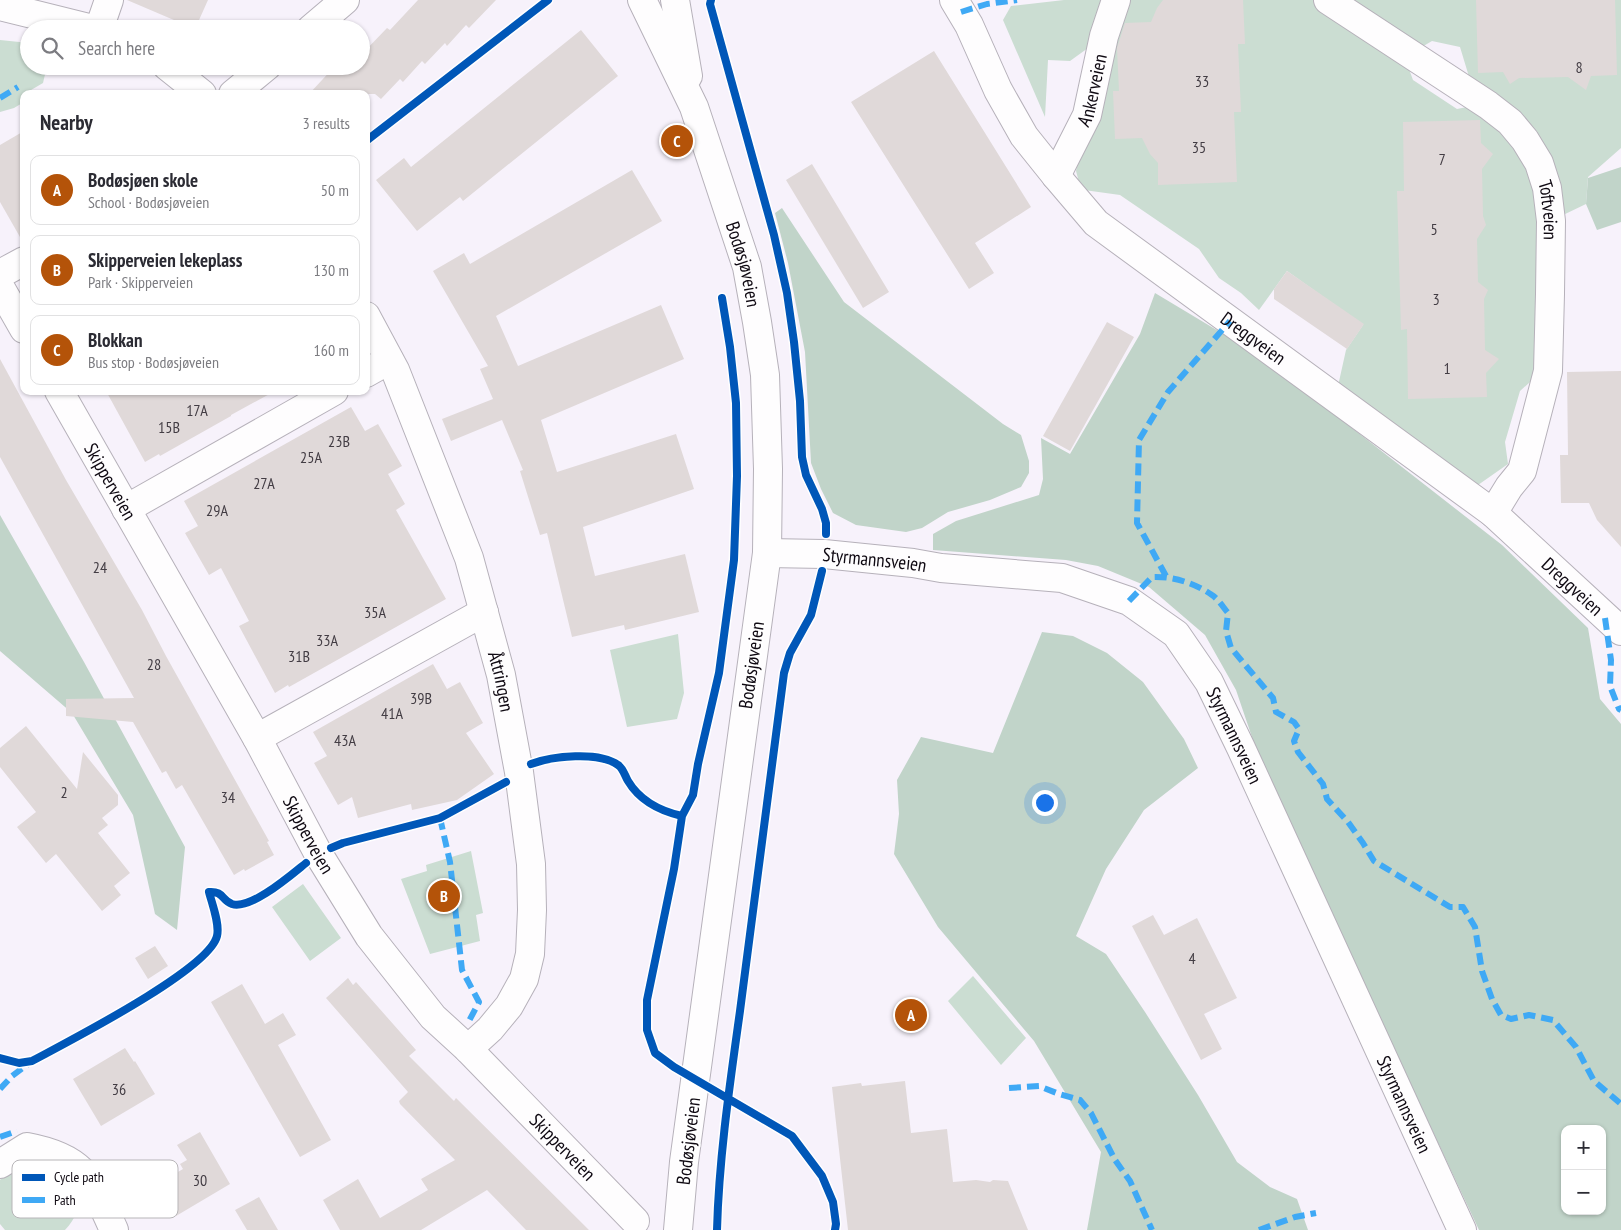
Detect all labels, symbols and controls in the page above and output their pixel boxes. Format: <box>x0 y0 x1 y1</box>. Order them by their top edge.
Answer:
search box <box>20 20 370 75</box>
icon: search <box>38 34 66 62</box>
text: Search here <box>78 36 155 60</box>
street label: Ankerveien <box>1071 52 1112 130</box>
house number: 8 <box>1575 57 1583 77</box>
house number: 33 <box>1195 71 1209 91</box>
text: Nearby <box>40 109 93 136</box>
text: 3 results <box>303 113 350 133</box>
pin: C <box>661 122 693 160</box>
house number: 35 <box>1192 137 1206 157</box>
house number: 7 <box>1438 149 1446 169</box>
text: Bodøsjøen skole <box>88 168 198 192</box>
street label: Toftveien <box>1533 177 1563 240</box>
text: A <box>53 180 61 200</box>
text: 50 m <box>321 180 349 200</box>
text: School · Bodøsjøveien <box>88 192 209 212</box>
street label: Bodøsjøveien <box>721 218 766 309</box>
house number: 5 <box>1430 219 1438 239</box>
text: Skipperveien lekeplass <box>88 248 242 272</box>
text: B <box>53 260 61 280</box>
text: 130 m <box>314 260 349 280</box>
text: Park · Skipperveien <box>88 272 193 292</box>
house number: 3 <box>1432 289 1440 309</box>
street label: Dreggveien <box>1216 306 1291 370</box>
text: Blokkan <box>88 328 142 352</box>
text: C <box>53 340 61 360</box>
text: 160 m <box>314 340 349 360</box>
text: Bus stop · Bodøsjøveien <box>88 352 219 372</box>
house number: 1 <box>1443 358 1451 378</box>
house number: 17A <box>186 400 208 420</box>
house number: 15B <box>158 417 180 437</box>
house number: 23B <box>328 431 350 451</box>
street label: Skipperveien <box>79 439 142 524</box>
house number: 25A <box>300 447 322 467</box>
house number: 27A <box>253 473 275 493</box>
house number: 29A <box>206 500 228 520</box>
street label: Styrmannsveien <box>822 542 929 577</box>
street label: Dreggveien <box>1537 552 1608 621</box>
house number: 24 <box>93 557 107 577</box>
house number: 35A <box>364 602 386 622</box>
street label: Bodøsjøveien <box>733 620 769 710</box>
house number: 33A <box>316 630 338 650</box>
house number: 31B <box>288 646 310 666</box>
street label: Åttringen <box>483 648 520 714</box>
house number: 28 <box>147 654 161 674</box>
street label: Styrmannsveien <box>1201 683 1268 788</box>
house number: 39B <box>410 688 432 708</box>
house number: 41A <box>381 703 403 723</box>
house number: 43A <box>334 730 356 750</box>
house number: 2 <box>60 782 68 802</box>
house number: 34 <box>221 787 235 807</box>
your location <box>1032 790 1058 816</box>
street label: Skipperveien <box>278 792 339 878</box>
pin: B <box>428 877 460 915</box>
house number: 4 <box>1188 948 1196 968</box>
pin: A <box>895 996 927 1034</box>
street label: Styrmannsveien <box>1372 1052 1437 1157</box>
house number: 36 <box>112 1079 126 1099</box>
street label: Bodøsjøveien <box>671 1096 705 1186</box>
street label: Skipperveien <box>525 1108 601 1186</box>
map controls <box>1561 1125 1606 1215</box>
button: + <box>1561 1125 1606 1170</box>
legend <box>12 1160 178 1218</box>
text: Cycle path <box>54 1168 104 1186</box>
house number: 30 <box>193 1170 207 1190</box>
button: − <box>1561 1170 1606 1215</box>
text: Path <box>54 1191 76 1209</box>

